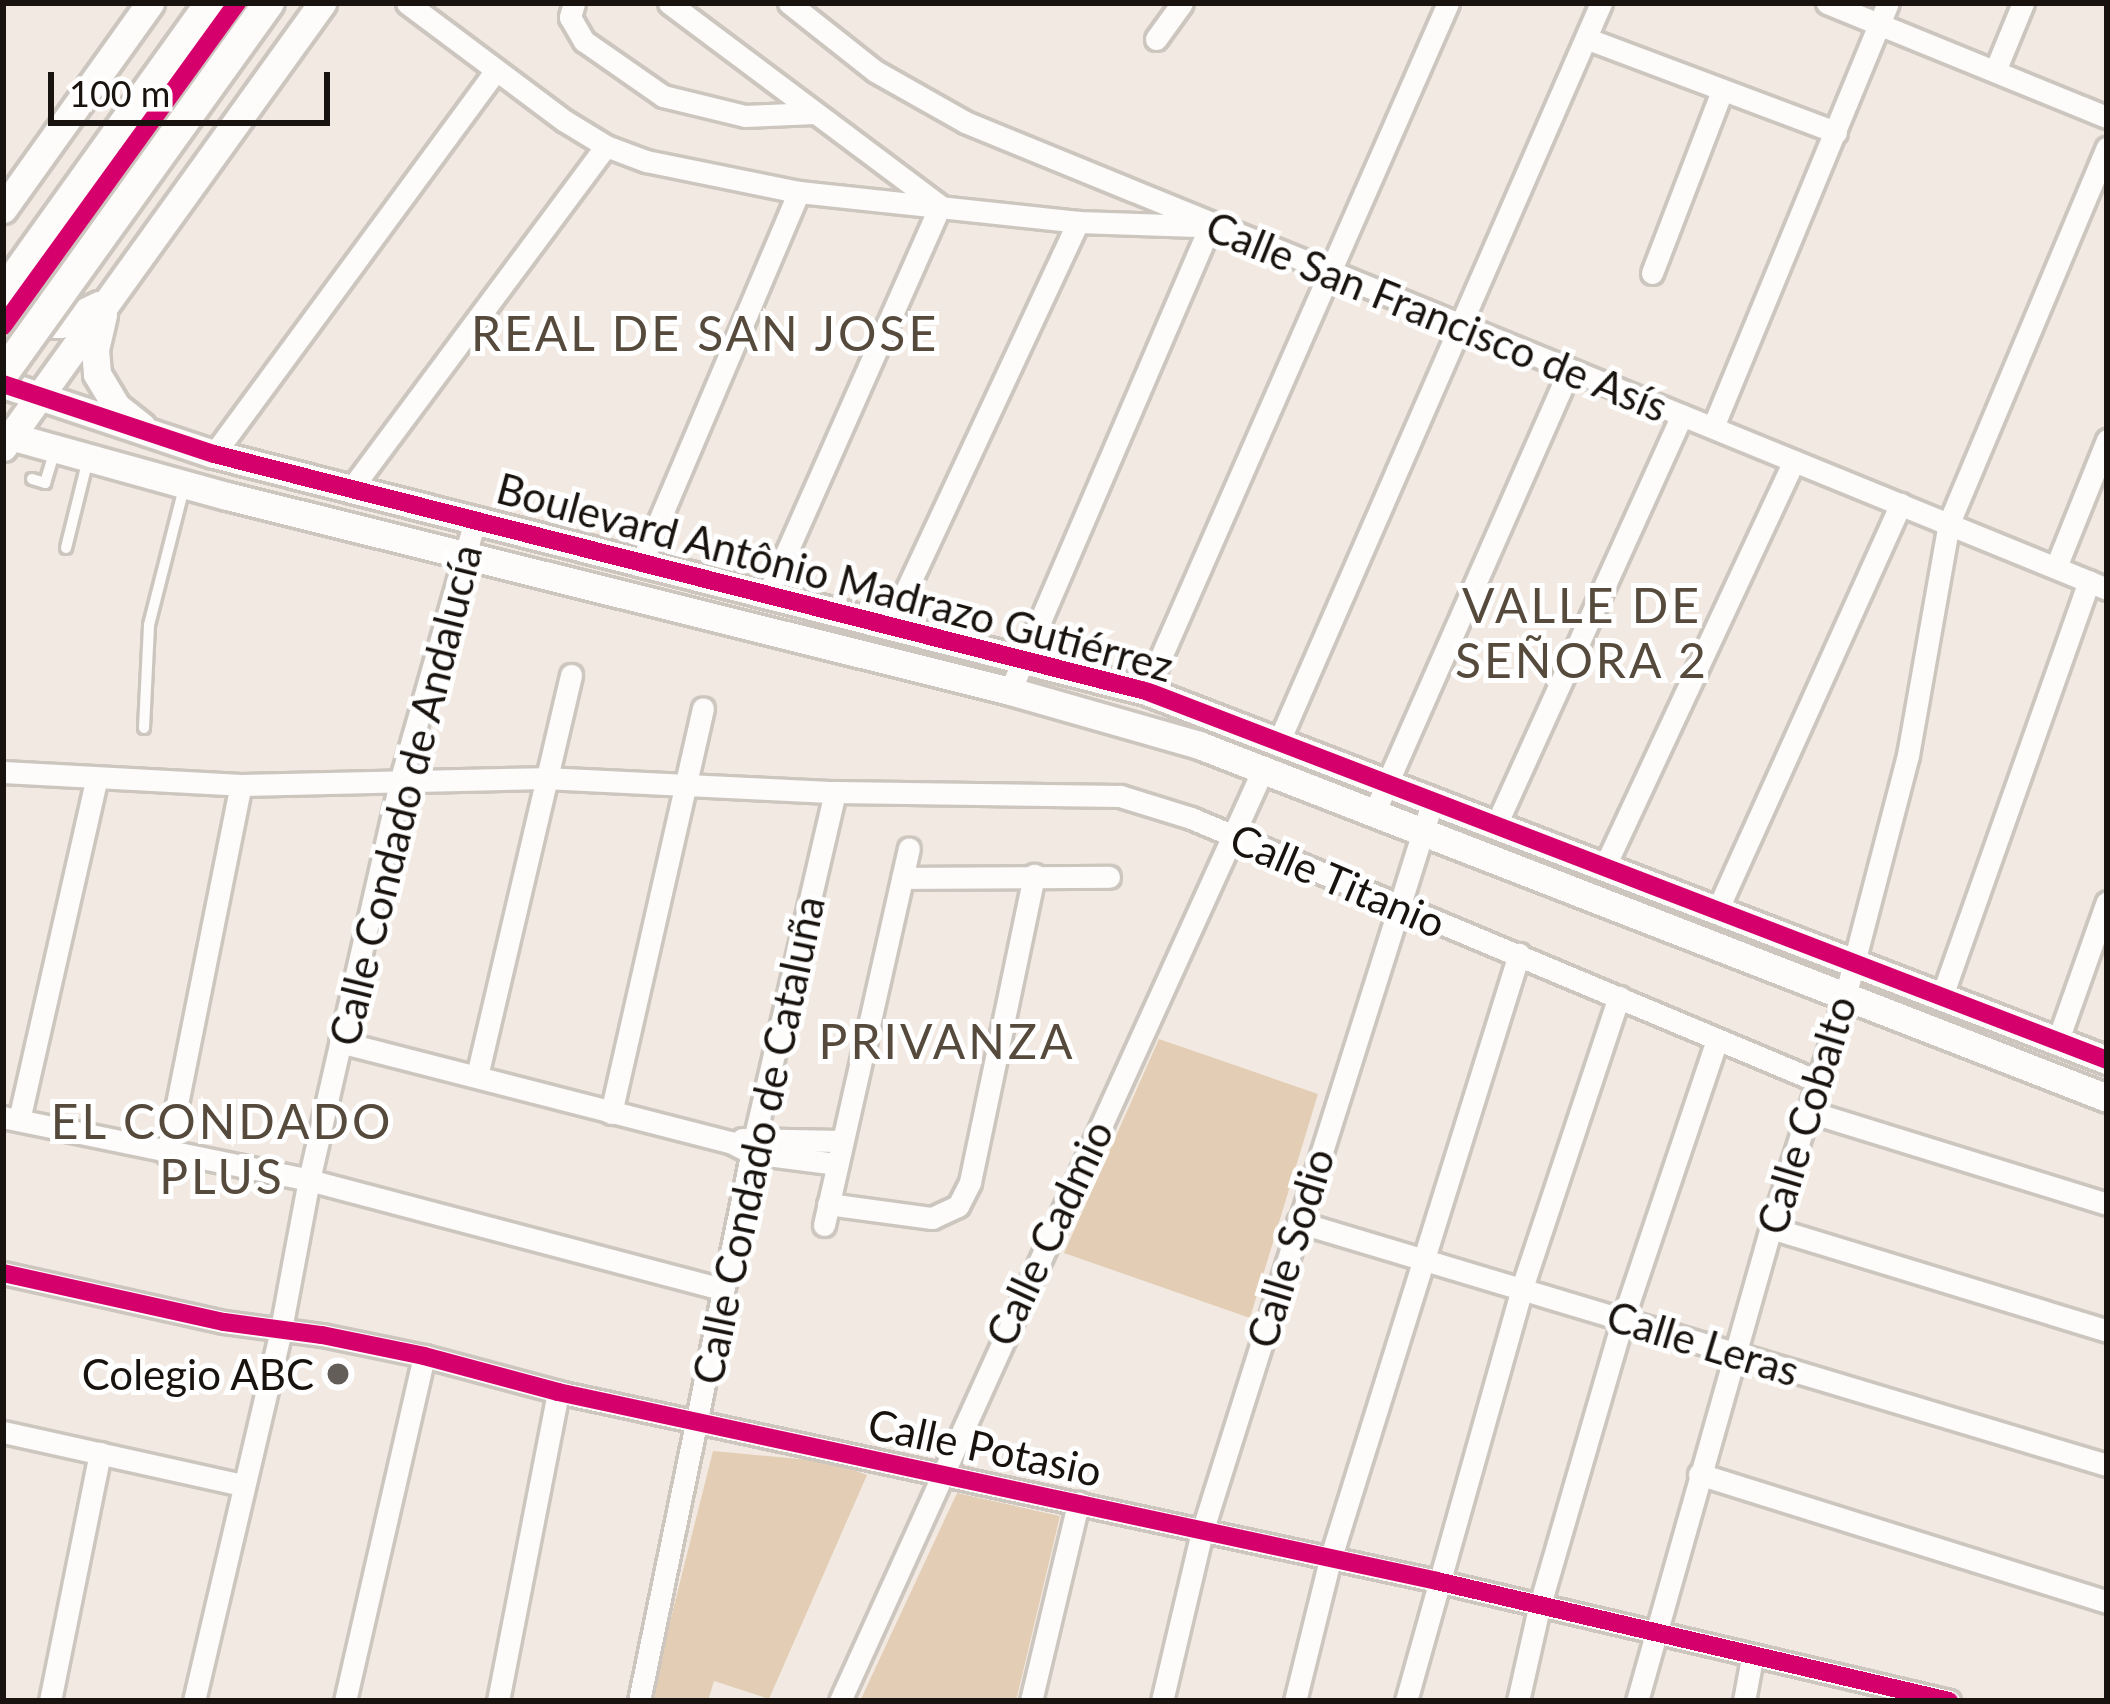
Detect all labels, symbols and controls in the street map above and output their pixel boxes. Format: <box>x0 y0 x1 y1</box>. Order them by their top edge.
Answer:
scale bar <box>54 48 336 122</box>
text: 100 m <box>69 71 170 115</box>
street label: Calle San Francisco de Asís <box>1198 200 1676 432</box>
district label: REAL DE SAN JOSE <box>469 304 941 362</box>
street label: Boulevard Antônio Madrazo Gutiérrez <box>491 462 1179 692</box>
street label: Calle Condado de Andalucía <box>318 539 492 1051</box>
district label: VALLE DE SEÑORA 2 <box>1454 575 1710 688</box>
street label: Calle Titanio <box>1222 812 1454 948</box>
street label: Calle Condado de Cataluña <box>682 891 834 1389</box>
street label: Calle Cobalto <box>1746 990 1866 1240</box>
district label: PRIVANZA <box>819 1012 1075 1070</box>
district label: EL CONDADO PLUS <box>50 1091 394 1204</box>
street label: Calle Cadmio <box>975 1112 1123 1354</box>
street label: Calle Sodio <box>1236 1142 1344 1354</box>
street label: Calle Leras <box>1601 1290 1805 1396</box>
place label: Colegio ABC <box>80 1349 314 1399</box>
marker: Colegio ABC <box>325 1361 351 1387</box>
street label: Calle Potasio <box>864 1398 1106 1496</box>

